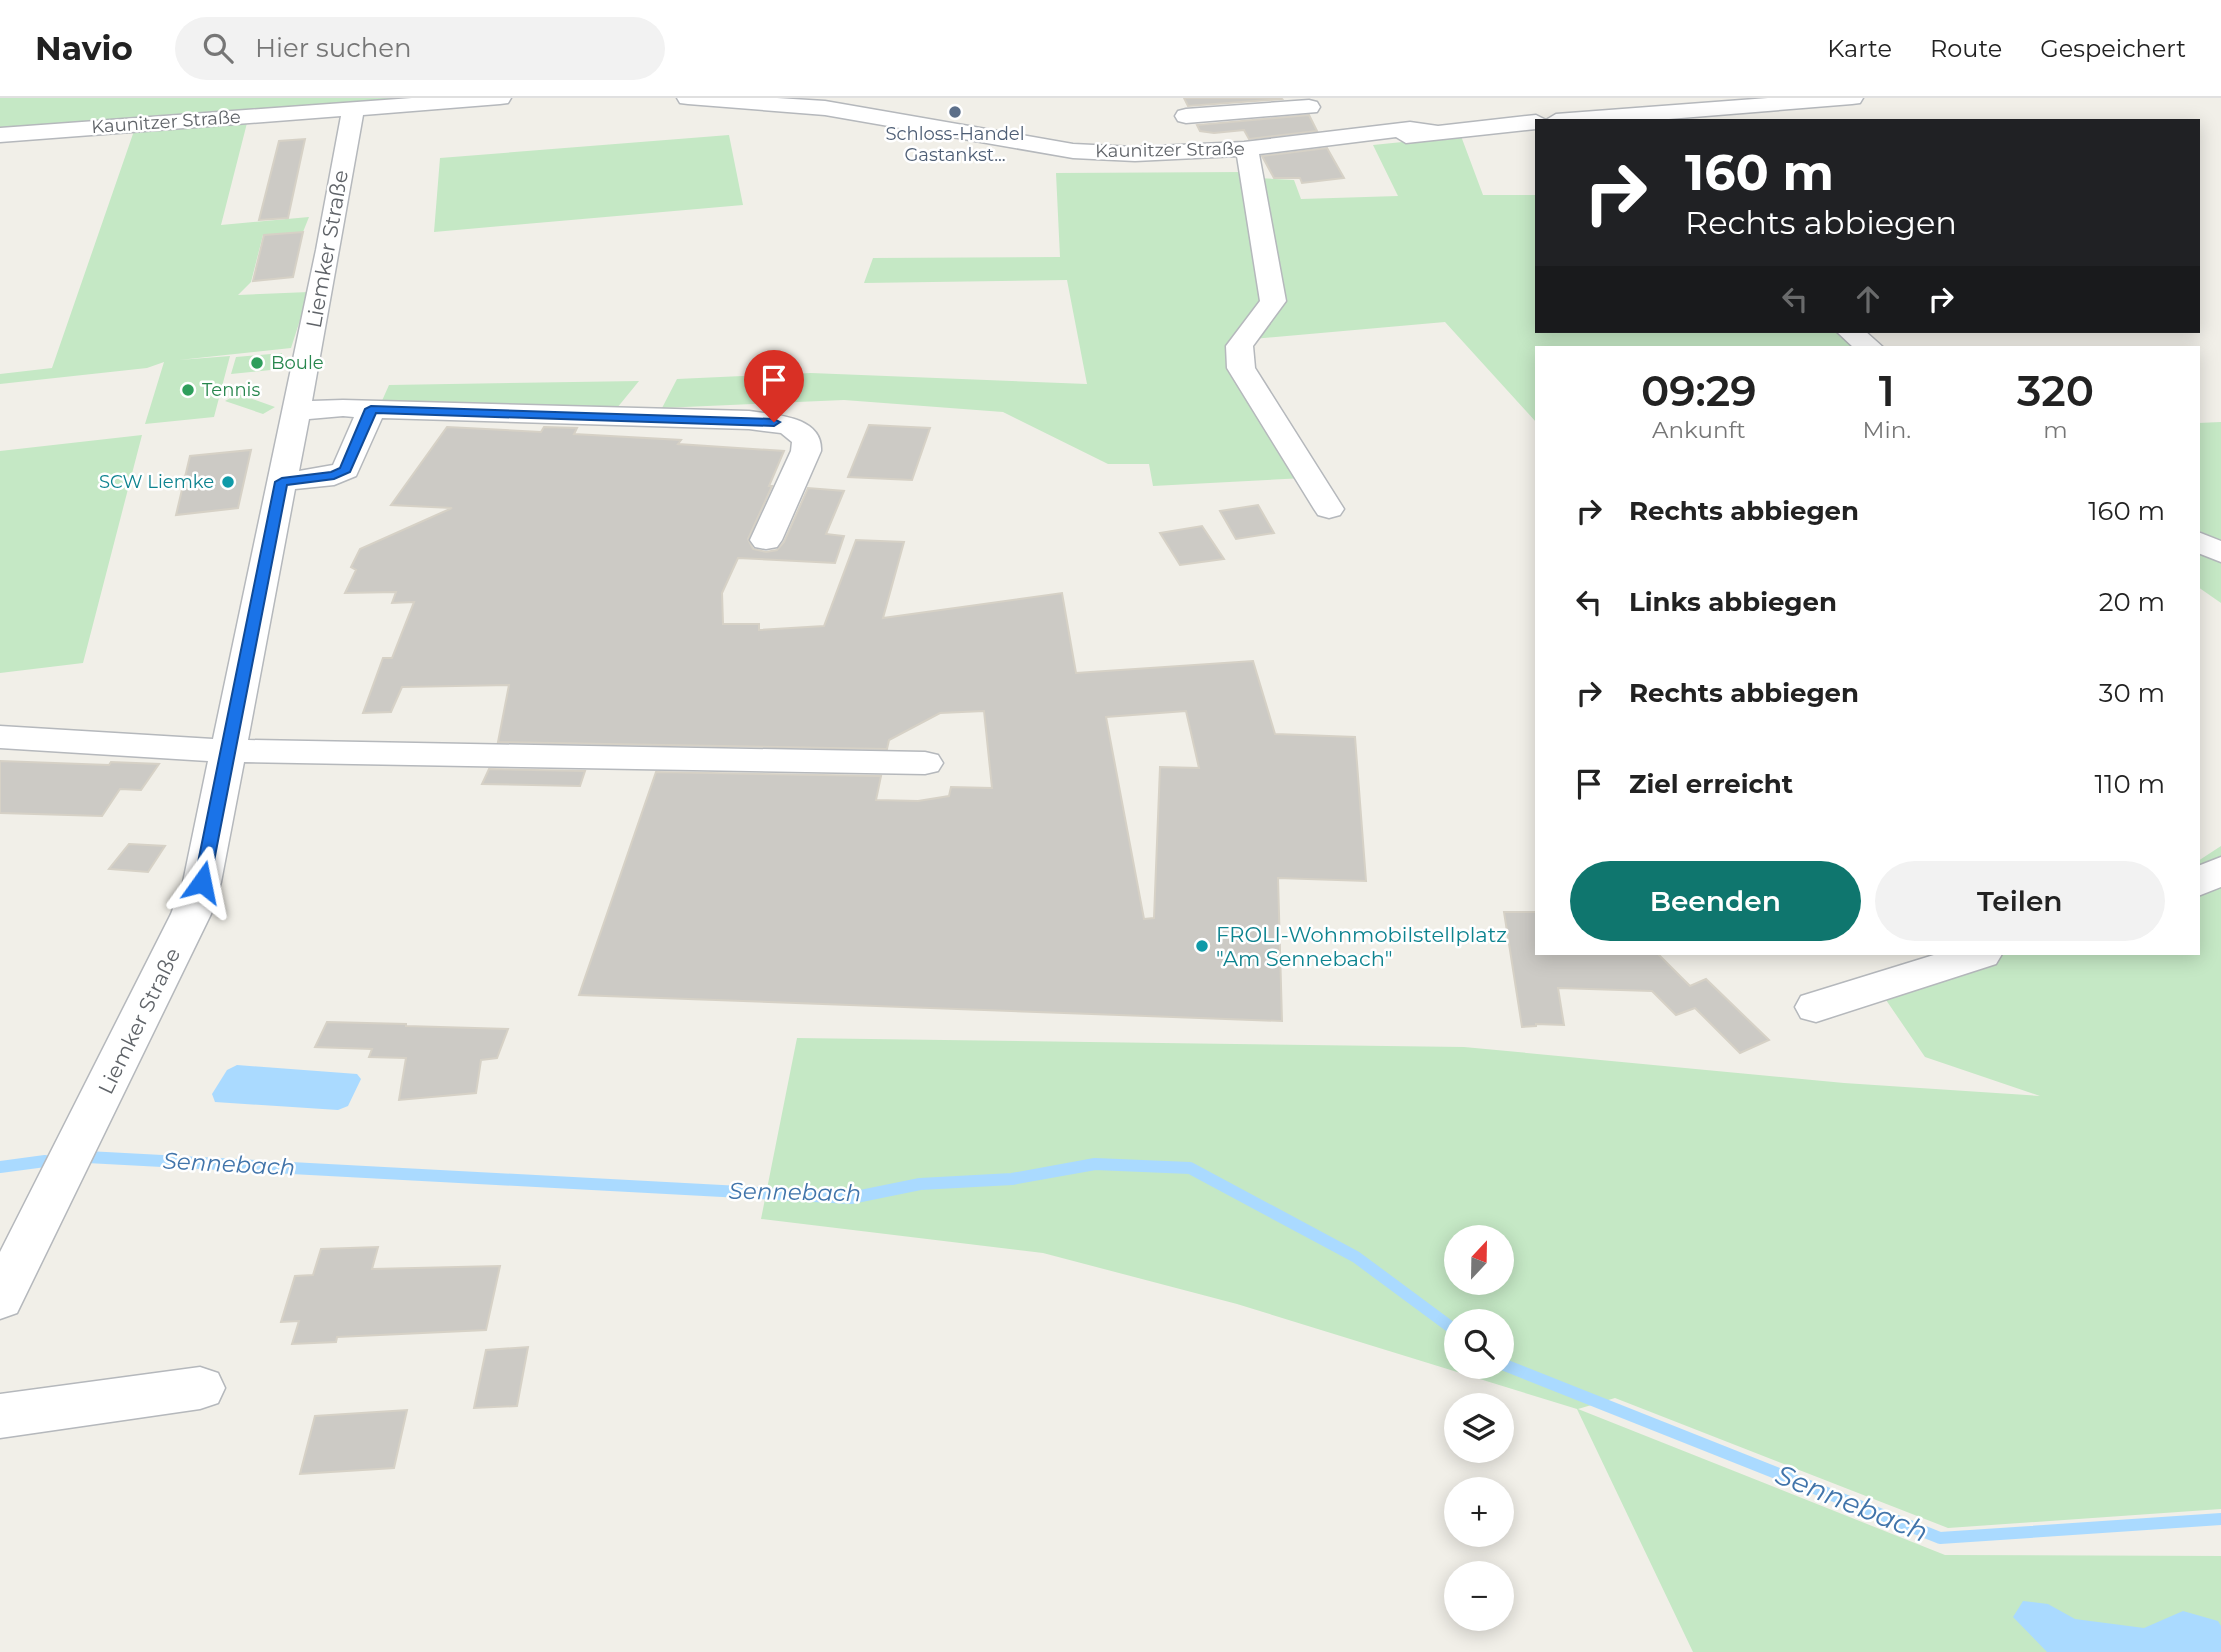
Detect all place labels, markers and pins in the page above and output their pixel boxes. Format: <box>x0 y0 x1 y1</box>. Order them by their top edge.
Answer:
marker: Schloss-Handel Gastankst... <box>947 104 963 120</box>
place label: Schloss-Handel Gastankst... <box>885 123 1025 166</box>
pin <box>744 350 804 422</box>
place label: Boule <box>271 352 324 374</box>
marker: Boule <box>249 355 265 371</box>
place label: Tennis <box>202 379 260 401</box>
marker: Tennis <box>180 382 196 398</box>
place label: SCW Liemke <box>99 471 214 493</box>
marker: SCW Liemke <box>220 474 236 490</box>
place label: FROLI-Wohnmobilstellplatz "Am Sennebach" <box>1216 922 1507 971</box>
marker: FROLI-Wohnmobilstellplatz "Am Sennebach" <box>1194 938 1210 954</box>

